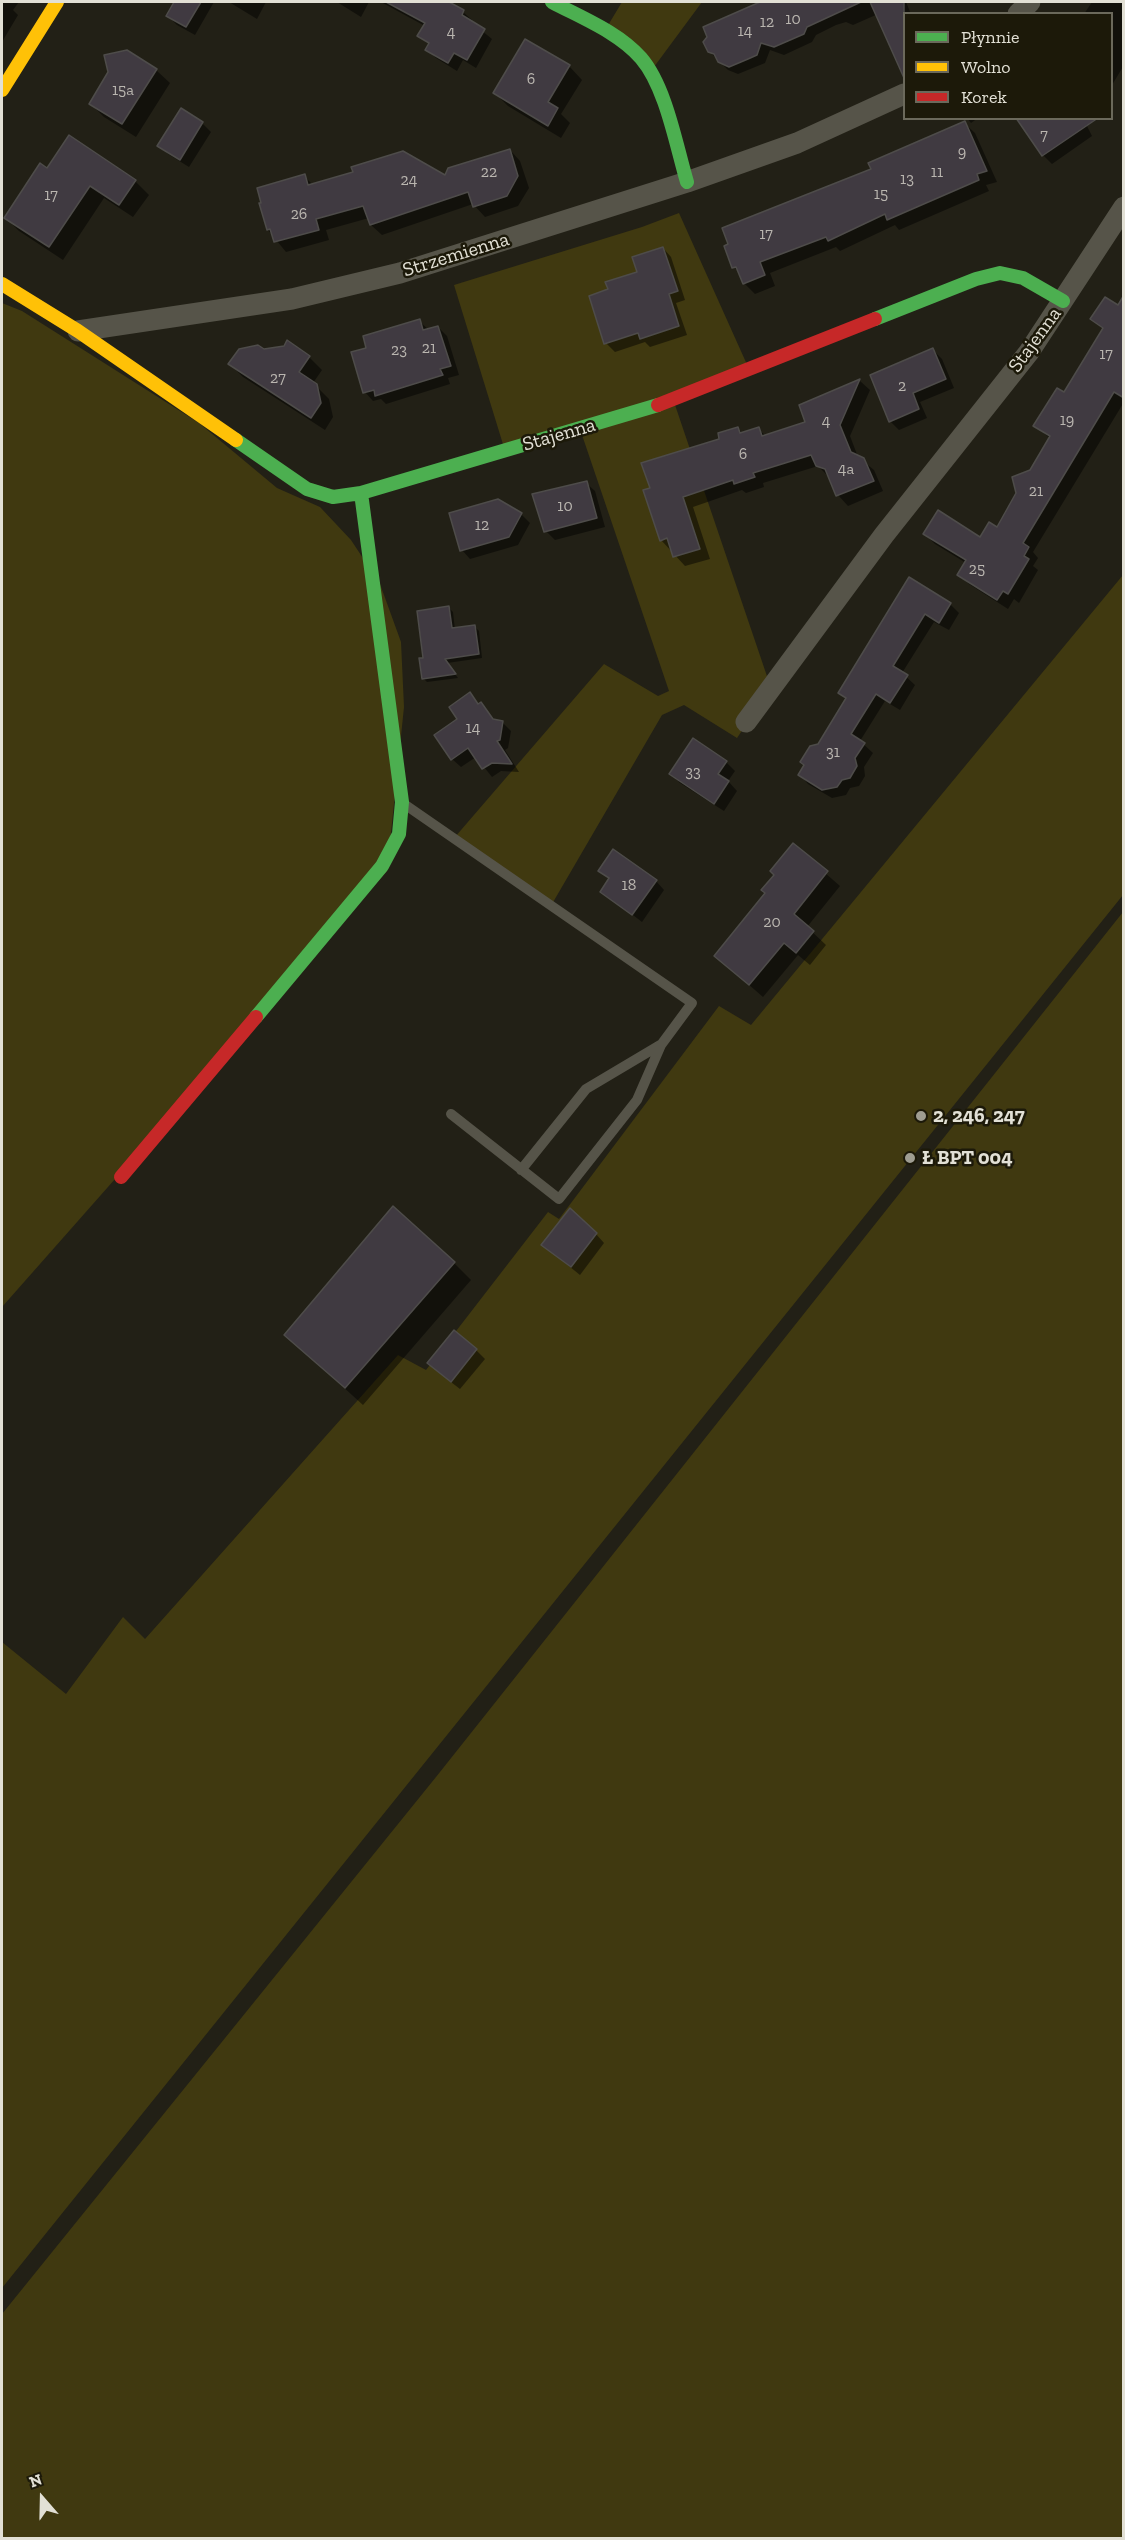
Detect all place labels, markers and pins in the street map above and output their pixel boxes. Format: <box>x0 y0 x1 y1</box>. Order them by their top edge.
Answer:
place label: 2, 246, 247 <box>933 1104 1025 1128</box>
marker: 2, 246, 247 <box>914 1109 928 1123</box>
place label: Ł BPT 004 <box>922 1146 1013 1170</box>
marker: Ł BPT 004 <box>903 1151 917 1165</box>

